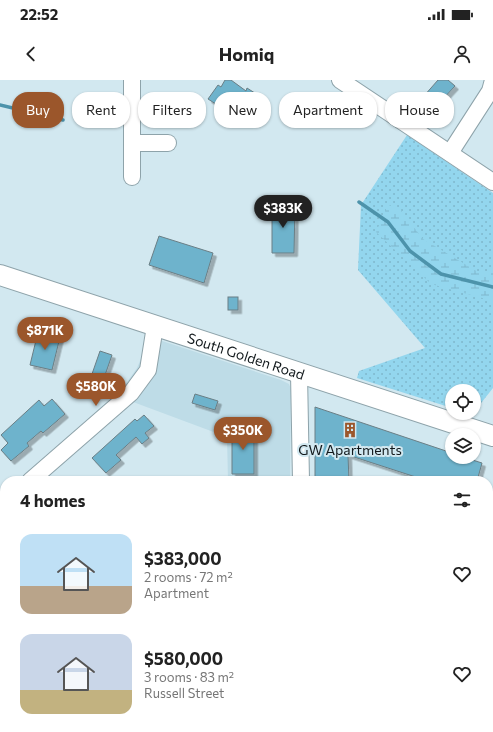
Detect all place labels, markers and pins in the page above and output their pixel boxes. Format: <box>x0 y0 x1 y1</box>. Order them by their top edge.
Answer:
pin: $383K <box>255 195 311 229</box>
pin: $871K <box>17 317 73 351</box>
pin: $580K <box>68 373 124 407</box>
pin: $350K <box>215 417 271 451</box>
building icon: GW Apartments <box>341 421 359 439</box>
place label: GW Apartments <box>298 441 402 458</box>

